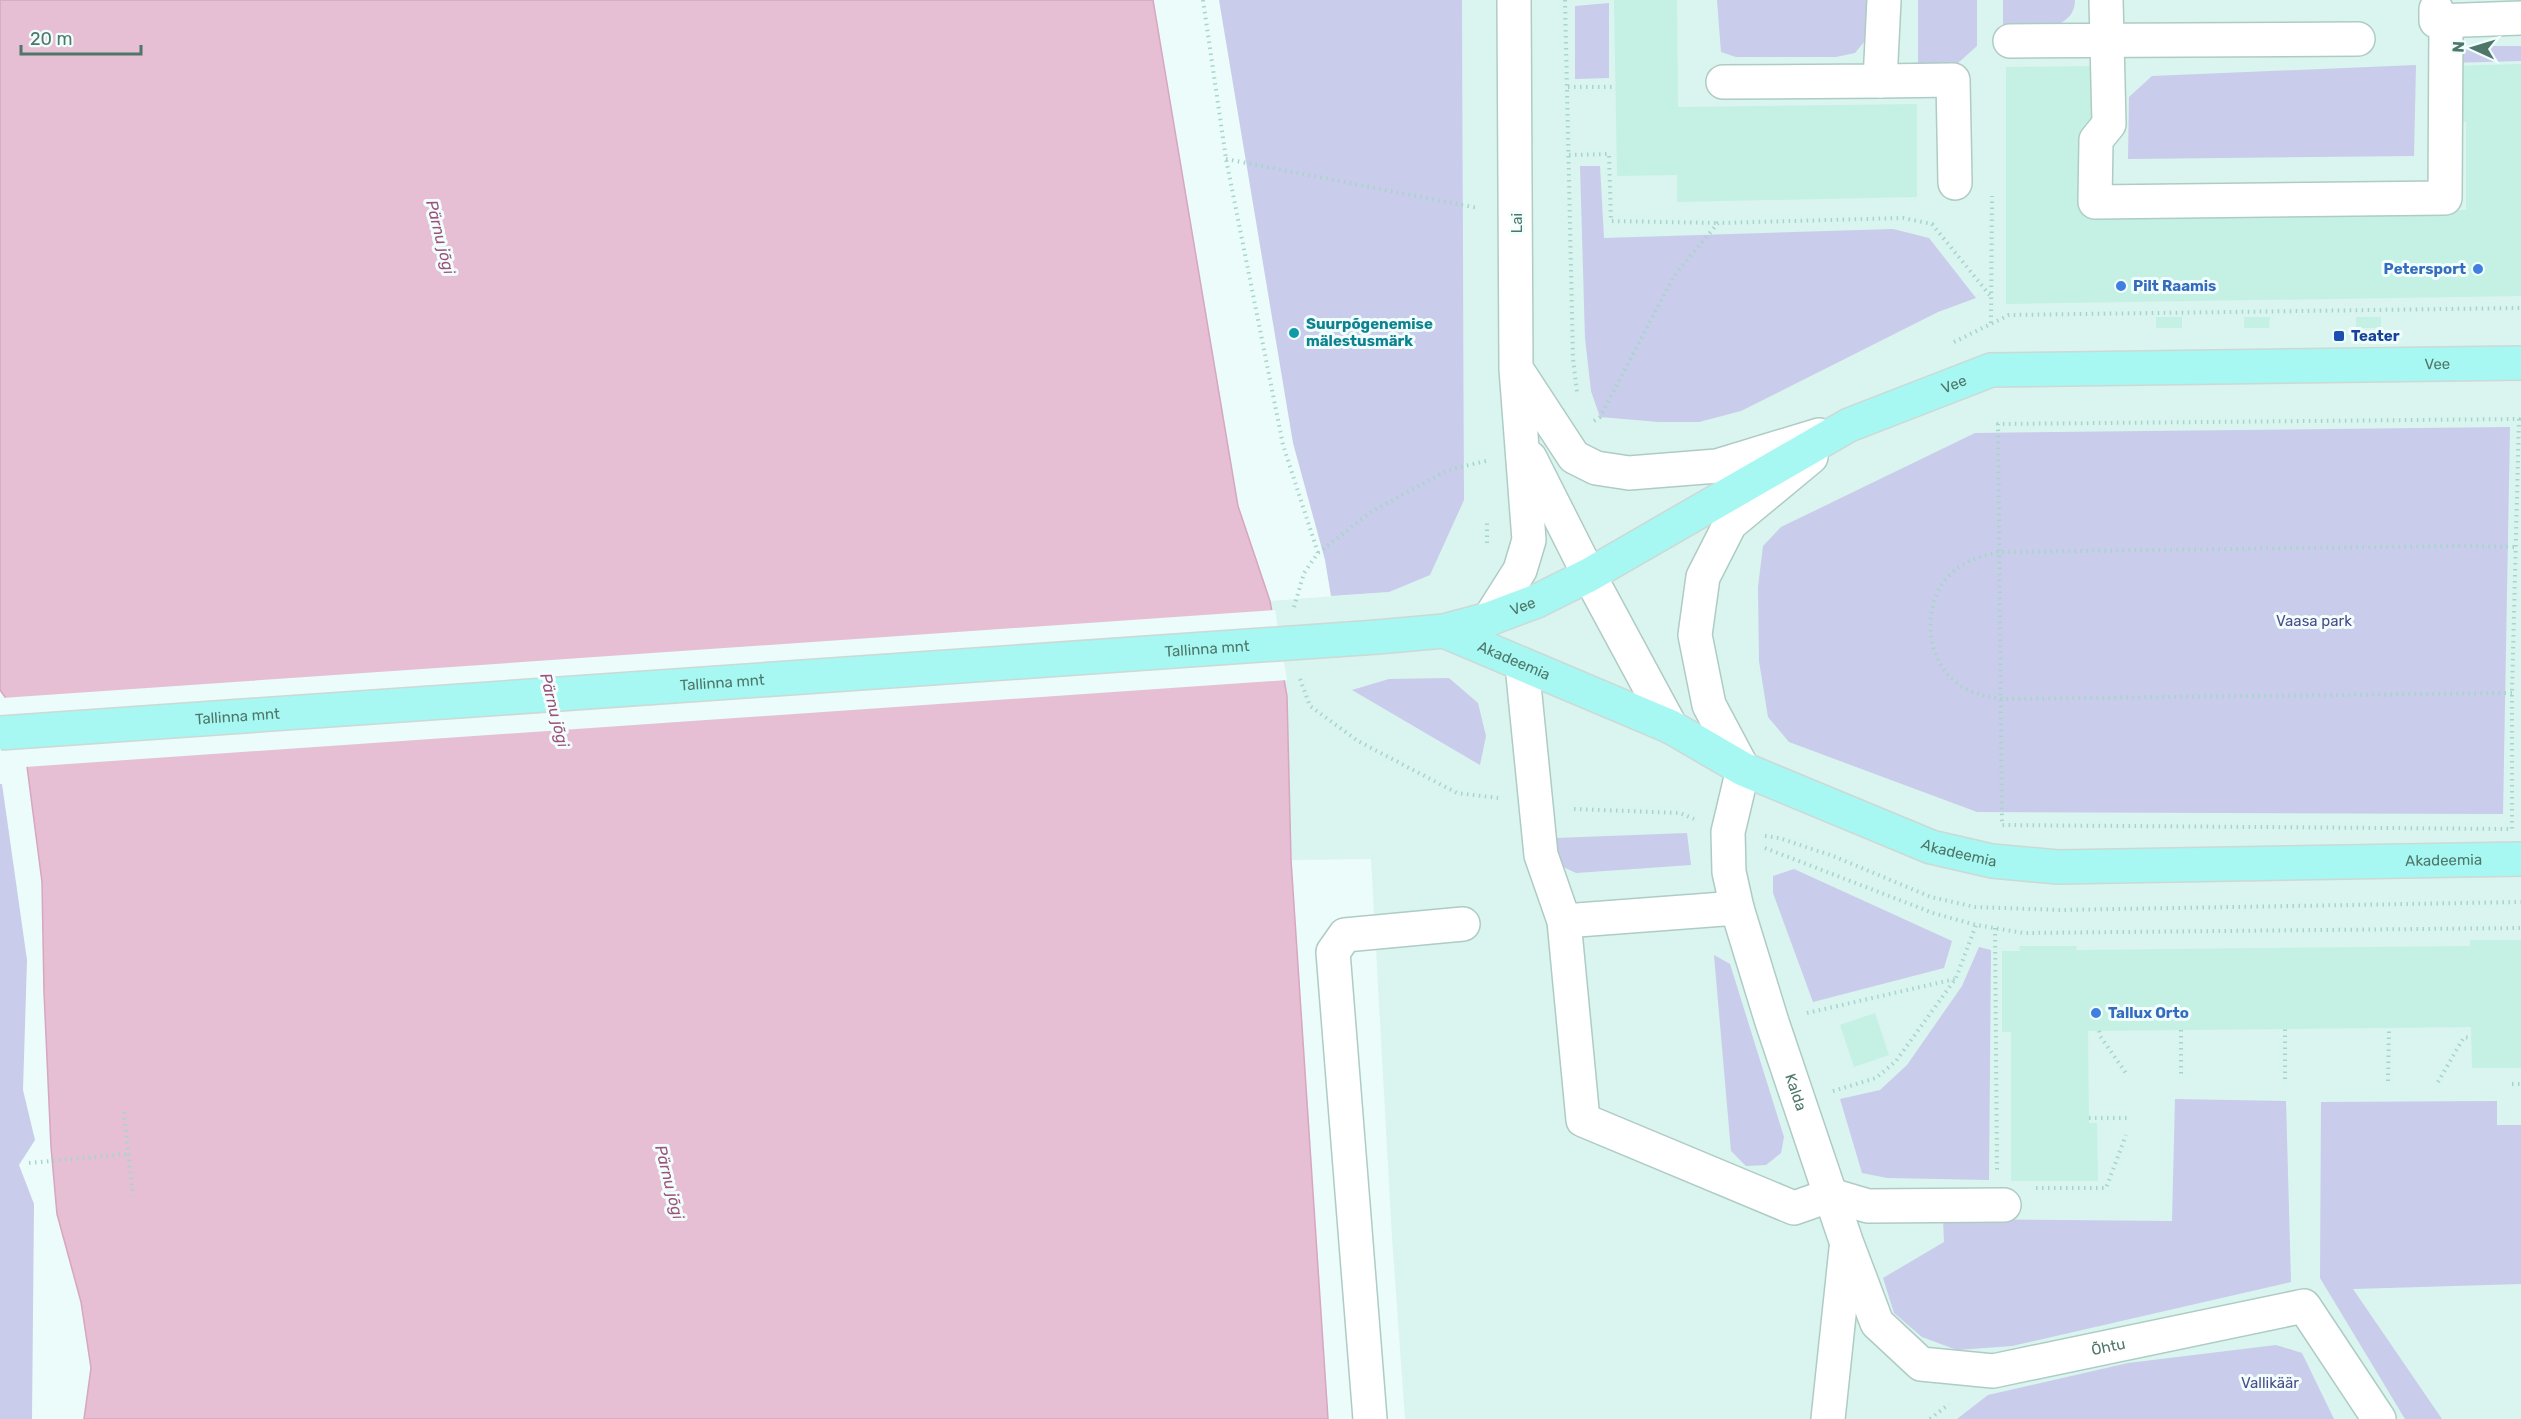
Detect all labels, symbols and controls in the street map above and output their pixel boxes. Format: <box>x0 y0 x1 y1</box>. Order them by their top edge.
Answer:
scale bar <box>21 18 141 56</box>
north arrow <box>2443 18 2503 78</box>
text: 20 m <box>30 28 72 50</box>
text: N <box>2449 41 2468 53</box>
water label: Pärnu jõgi <box>422 198 459 277</box>
street label: Lai <box>1508 213 1526 233</box>
place label: Petersport <box>2384 260 2466 278</box>
marker: Petersport <box>2471 262 2485 276</box>
place label: Pilt Raamis <box>2133 277 2216 295</box>
marker: Pilt Raamis <box>2114 279 2128 293</box>
place label: Suurpõgenemise mälestusmärk <box>1306 315 1433 350</box>
marker: Suurpõgenemise mälestusmärk <box>1287 326 1301 340</box>
place label: Teater <box>2351 327 2400 345</box>
marker: Teater <box>2332 329 2346 343</box>
street label: Vee <box>2424 355 2450 373</box>
street label: Vee <box>1939 371 1969 397</box>
street label: Vee <box>1508 593 1538 619</box>
park label: Vaasa park <box>2276 612 2352 630</box>
street label: Tallinna mnt <box>1164 637 1250 661</box>
street label: Akadeemia <box>1475 637 1553 684</box>
water label: Pärnu jõgi <box>536 671 573 750</box>
street label: Tallinna mnt <box>679 671 765 695</box>
street label: Tallinna mnt <box>194 705 281 728</box>
street label: Akadeemia <box>1918 835 1997 870</box>
street label: Akadeemia <box>2405 851 2482 870</box>
place label: Tallux Orto <box>2108 1004 2189 1022</box>
marker: Tallux Orto <box>2089 1006 2103 1020</box>
street label: Kalda <box>1781 1071 1810 1113</box>
water label: Pärnu jõgi <box>651 1143 688 1222</box>
street label: Õhtu <box>2090 1335 2127 1359</box>
park label: Vallikäär <box>2241 1374 2299 1392</box>

